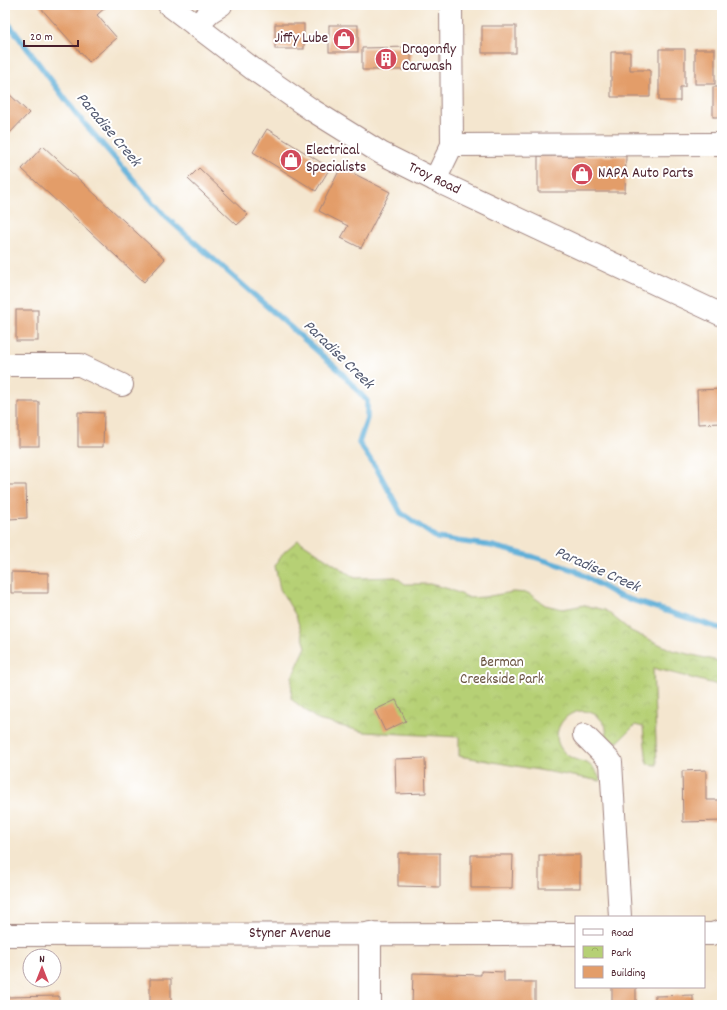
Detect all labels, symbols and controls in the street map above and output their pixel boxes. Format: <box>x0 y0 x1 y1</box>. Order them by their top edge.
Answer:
scale bar <box>24 22 78 48</box>
shop icon: Jiffy Lube <box>331 26 357 52</box>
place label: Jiffy Lube <box>274 28 328 50</box>
text: 20 m <box>30 29 53 46</box>
place label: Dragonfly Carwash <box>402 39 457 78</box>
building icon: Dragonfly Carwash <box>373 46 399 72</box>
water label: Paradise Creek <box>70 88 147 173</box>
place label: Electrical Specialists <box>306 140 366 179</box>
shop icon: Electrical Specialists <box>278 147 304 173</box>
street label: Troy Road <box>404 157 464 201</box>
shop icon: NAPA Auto Parts <box>569 161 595 187</box>
place label: NAPA Auto Parts <box>598 163 694 185</box>
water label: Paradise Creek <box>297 315 380 396</box>
water label: Paradise Creek <box>551 541 644 600</box>
park label: Berman Creekside Park <box>460 652 544 691</box>
legend <box>575 916 705 988</box>
street label: Styner Avenue <box>249 923 331 945</box>
text: Road <box>611 925 633 942</box>
text: Park <box>611 945 632 962</box>
north arrow <box>22 948 62 988</box>
text: N <box>39 952 45 968</box>
text: Building <box>611 965 646 982</box>

